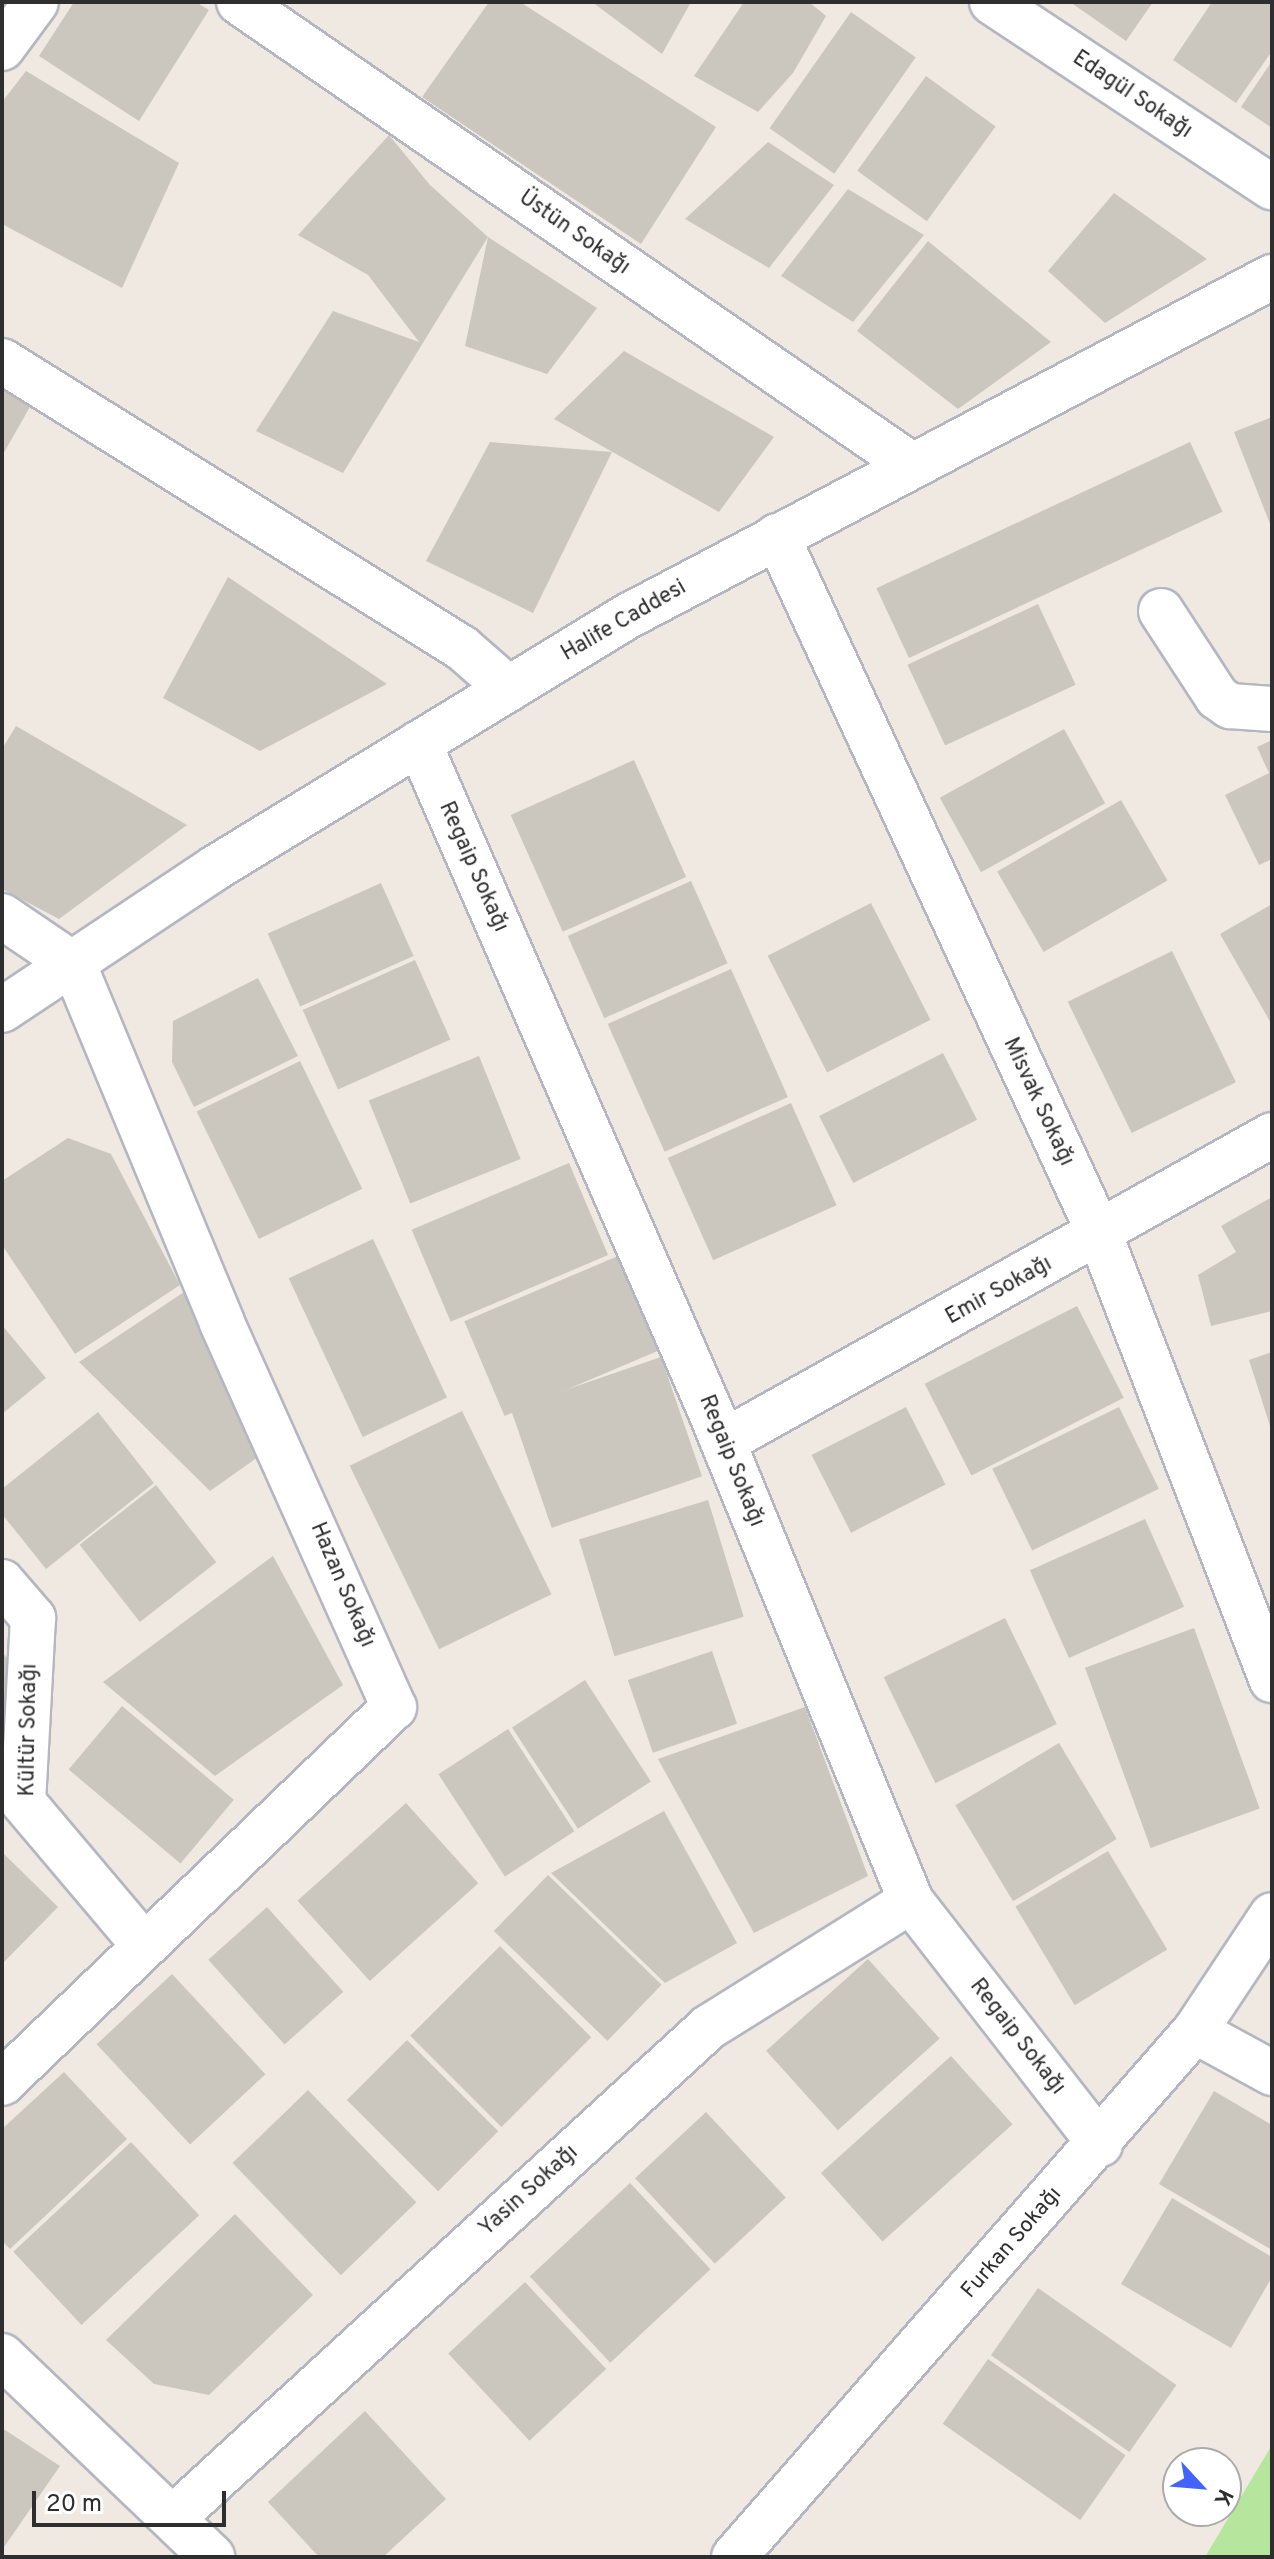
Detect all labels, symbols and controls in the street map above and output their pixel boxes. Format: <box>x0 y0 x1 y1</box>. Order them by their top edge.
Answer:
street label: Edagül Sokağı <box>1067 45 1197 145</box>
street label: Üstün Sokağı <box>513 185 635 281</box>
street label: Halife Caddesi <box>557 575 691 667</box>
street label: Regaip Sokağı <box>433 798 513 936</box>
street label: Misvak Sokağı <box>997 1034 1079 1170</box>
street label: Emir Sokağı <box>941 1251 1057 1331</box>
street label: Regaip Sokağı <box>693 1391 769 1531</box>
street label: Hazan Sokağı <box>304 1519 380 1651</box>
street label: Kültür Sokağı <box>15 1663 43 1797</box>
street label: Regaip Sokağı <box>964 1974 1070 2100</box>
street label: Yasin Sokağı <box>474 2140 584 2242</box>
street label: Furkan Sokağı <box>956 2182 1068 2304</box>
north arrow <box>1162 2447 1242 2527</box>
scale bar <box>36 2475 230 2525</box>
text: K <box>1207 2484 1238 2510</box>
text: 20 m <box>46 2490 102 2520</box>

